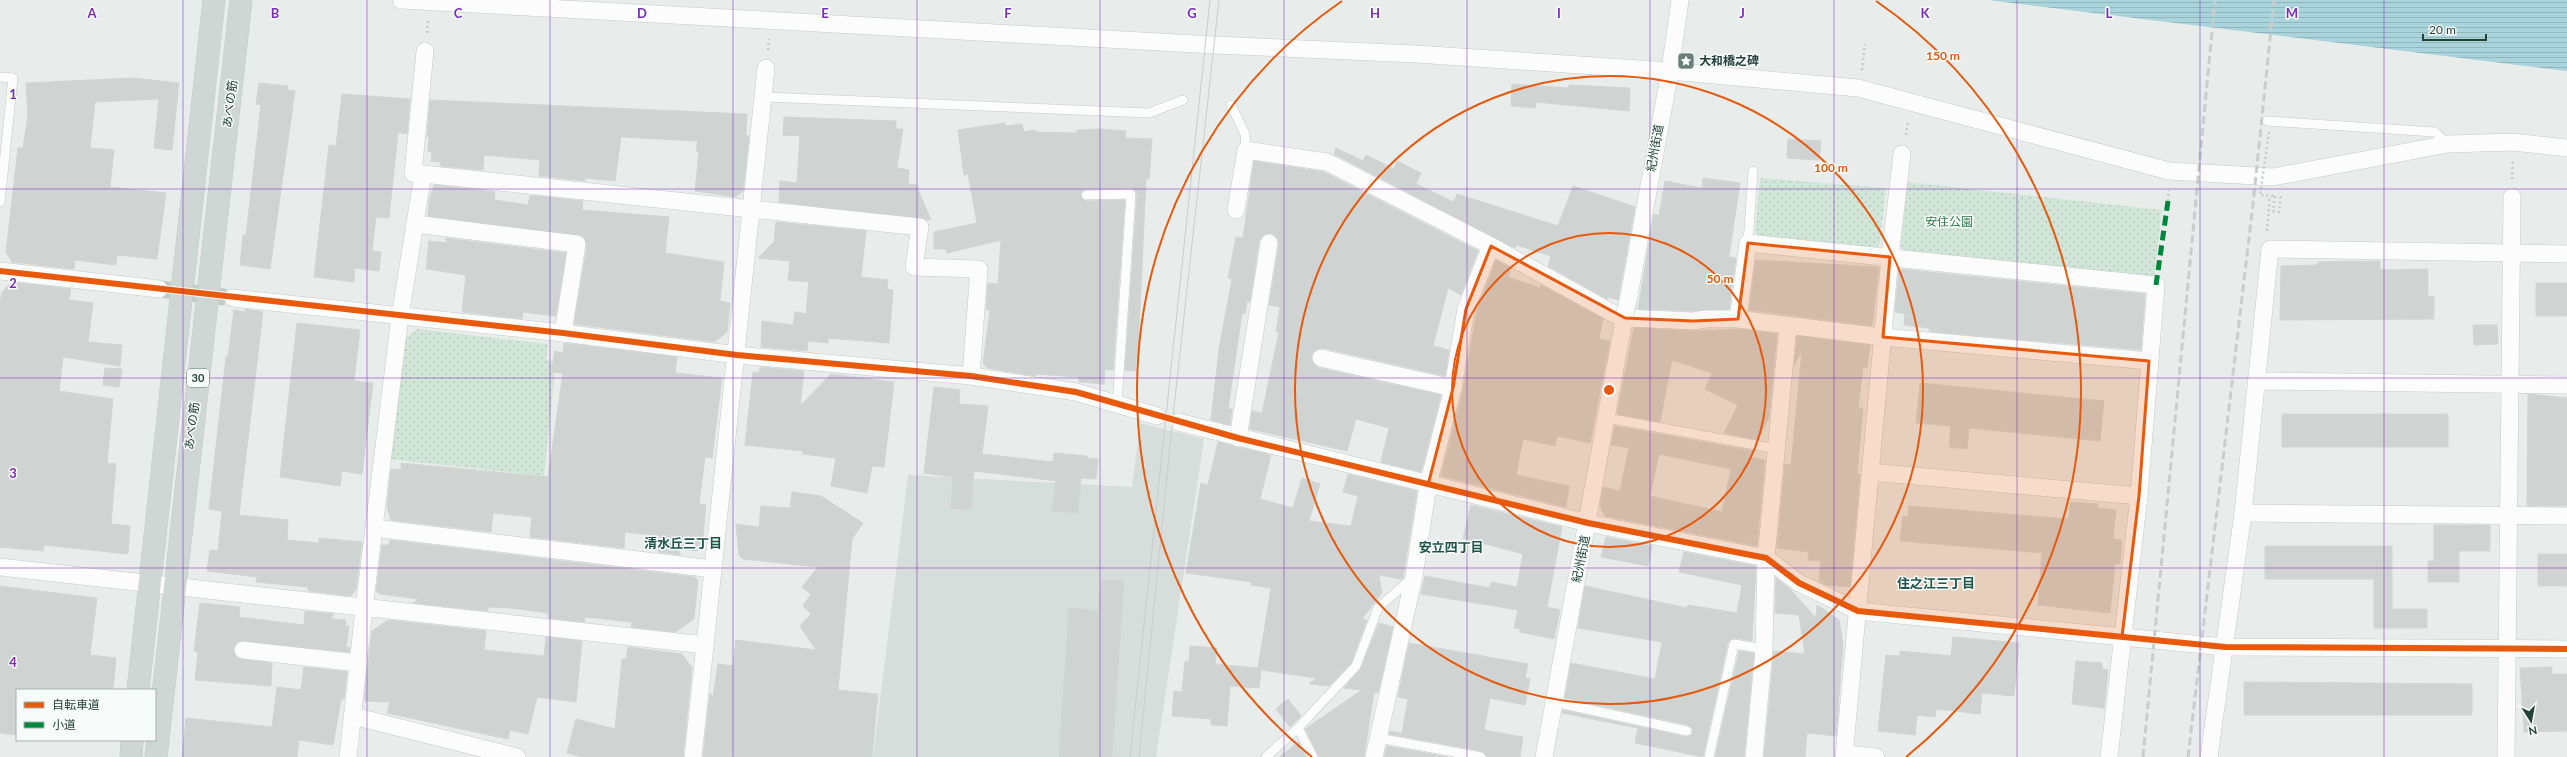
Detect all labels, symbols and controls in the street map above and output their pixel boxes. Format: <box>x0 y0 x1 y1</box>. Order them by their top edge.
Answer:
text: A <box>86 5 97 21</box>
text: B <box>271 5 280 21</box>
text: C <box>454 5 463 21</box>
text: D <box>637 5 647 21</box>
text: E <box>821 5 829 21</box>
text: F <box>1004 5 1012 21</box>
text: G <box>1187 5 1197 21</box>
text: H <box>1370 5 1380 21</box>
text: I <box>1557 5 1561 21</box>
text: J <box>1739 5 1745 21</box>
text: K <box>1921 5 1931 21</box>
text: L <box>2106 5 2113 21</box>
text: M <box>2286 5 2298 21</box>
scale bar <box>2423 16 2486 42</box>
text: 20 m <box>2429 22 2456 37</box>
text: 150 m <box>1926 48 1960 63</box>
place icon: 大和橋之碑 <box>1676 51 1696 71</box>
place label: 大和橋之碑 <box>1699 53 1759 68</box>
street label: あべの筋 <box>219 79 240 129</box>
text: 1 <box>9 86 17 102</box>
street label: 紀州街道 <box>1643 123 1666 173</box>
text: 100 m <box>1814 160 1848 175</box>
park label: 安住公園 <box>1925 214 1973 229</box>
text: 50 m <box>1707 271 1733 286</box>
text: 2 <box>9 275 17 291</box>
road number: 30 <box>187 369 209 387</box>
centre of rings <box>1602 383 1616 397</box>
street label: あべの筋 <box>181 401 202 451</box>
text: 3 <box>9 465 17 481</box>
street label: 紀州街道 <box>1569 534 1592 584</box>
district label: 清水丘三丁目 <box>644 535 722 551</box>
district label: 安立四丁目 <box>1418 539 1484 555</box>
district label: 住之江三丁目 <box>1897 575 1975 591</box>
text: 4 <box>9 654 17 670</box>
legend <box>16 689 156 741</box>
text: 自転車道 <box>52 697 100 712</box>
north arrow <box>2511 701 2551 741</box>
text: 小道 <box>52 717 76 732</box>
text: N <box>2528 724 2538 738</box>

